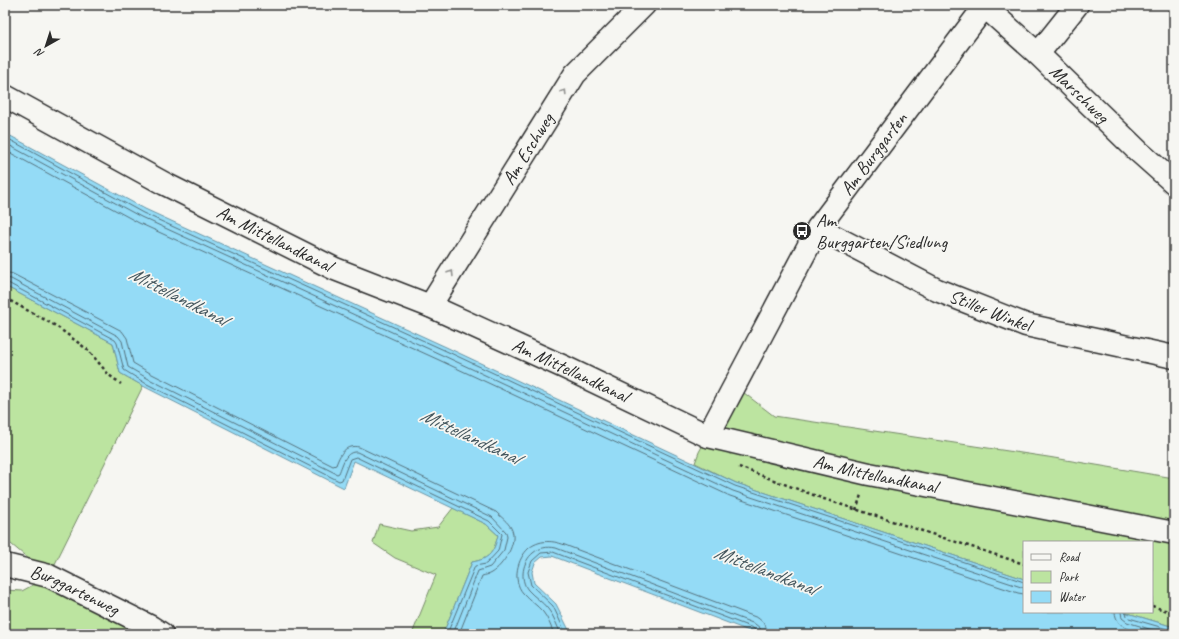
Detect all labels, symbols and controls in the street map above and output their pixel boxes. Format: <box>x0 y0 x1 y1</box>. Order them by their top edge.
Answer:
north arrow <box>26 26 66 66</box>
text: N <box>31 45 47 61</box>
street label: Marschweg <box>1044 60 1115 129</box>
one-way arrow <box>560 89 567 96</box>
street label: Am Burggarten <box>835 107 913 200</box>
street label: Am Eschweg <box>497 108 560 189</box>
street label: Am Mittellandkanal <box>213 200 340 279</box>
place label: Am Burggarten/Siedlung <box>816 208 949 254</box>
bus stop icon: Am Burggarten/Siedlung <box>791 220 813 242</box>
water label: Mittellandkanal <box>125 261 237 334</box>
one-way arrow <box>446 270 454 277</box>
street label: Stiller Winkel <box>945 284 1036 338</box>
street label: Am Mittellandkanal <box>508 333 636 410</box>
water label: Mittellandkanal <box>417 402 529 473</box>
street label: Am Mittellandkanal <box>811 449 943 500</box>
water label: Mittellandkanal <box>711 539 825 603</box>
legend <box>1023 541 1153 613</box>
text: Road <box>1059 549 1081 565</box>
street label: Burggartenweg <box>28 560 124 621</box>
text: Park <box>1059 569 1080 585</box>
text: Water <box>1059 589 1087 605</box>

